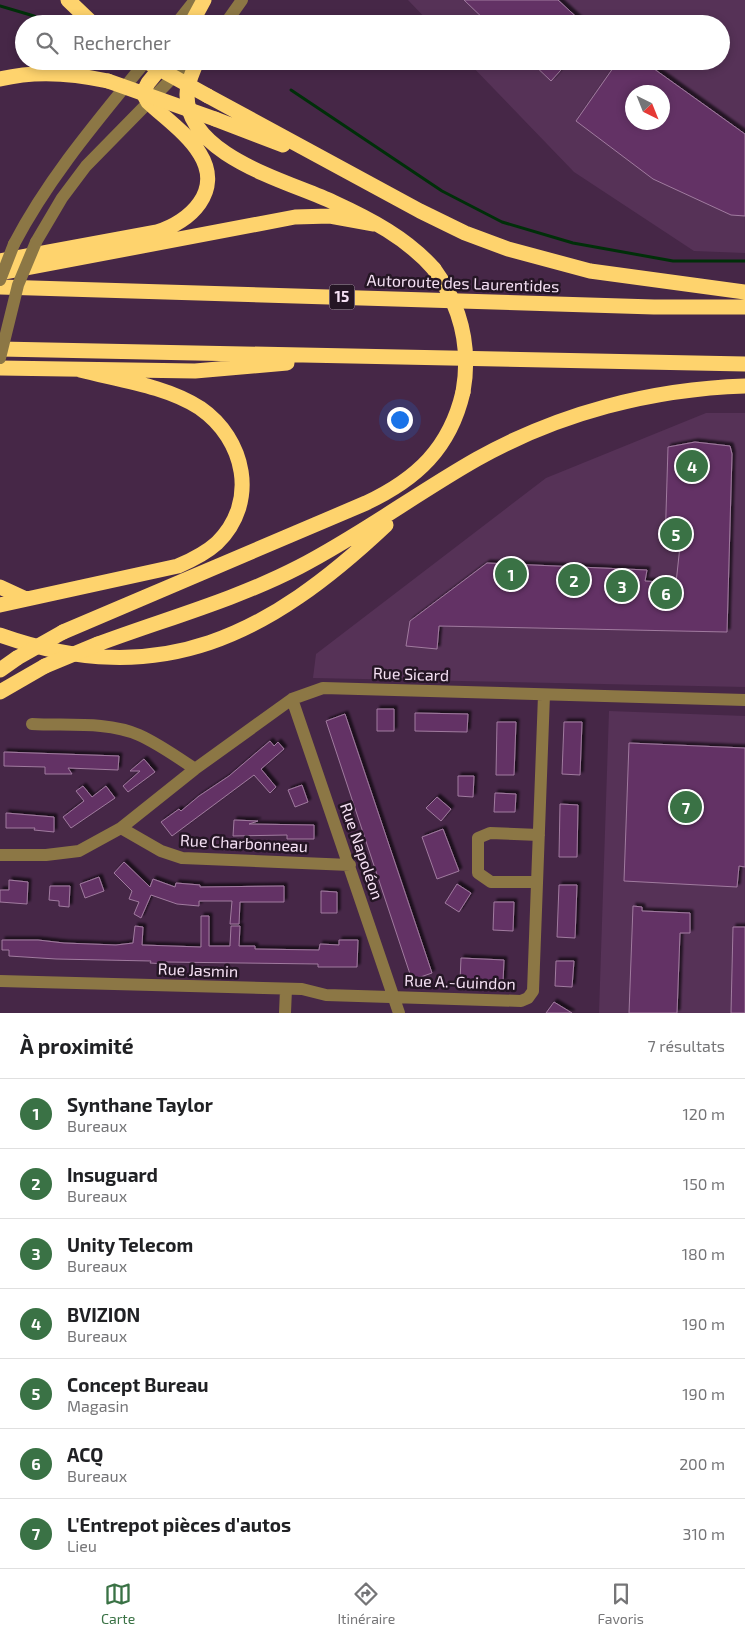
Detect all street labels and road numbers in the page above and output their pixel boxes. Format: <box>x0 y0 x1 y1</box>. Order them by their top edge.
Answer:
street label: Autoroute des Laurentides <box>366 270 560 295</box>
road number: 15 <box>330 284 354 310</box>
street label: Rue Sicard <box>373 663 449 684</box>
street label: Rue Napoléon <box>337 800 388 902</box>
street label: Rue Charbonneau <box>180 830 308 855</box>
street label: Rue Jasmin <box>157 959 239 980</box>
street label: Rue A.-Guindon <box>404 970 516 993</box>

